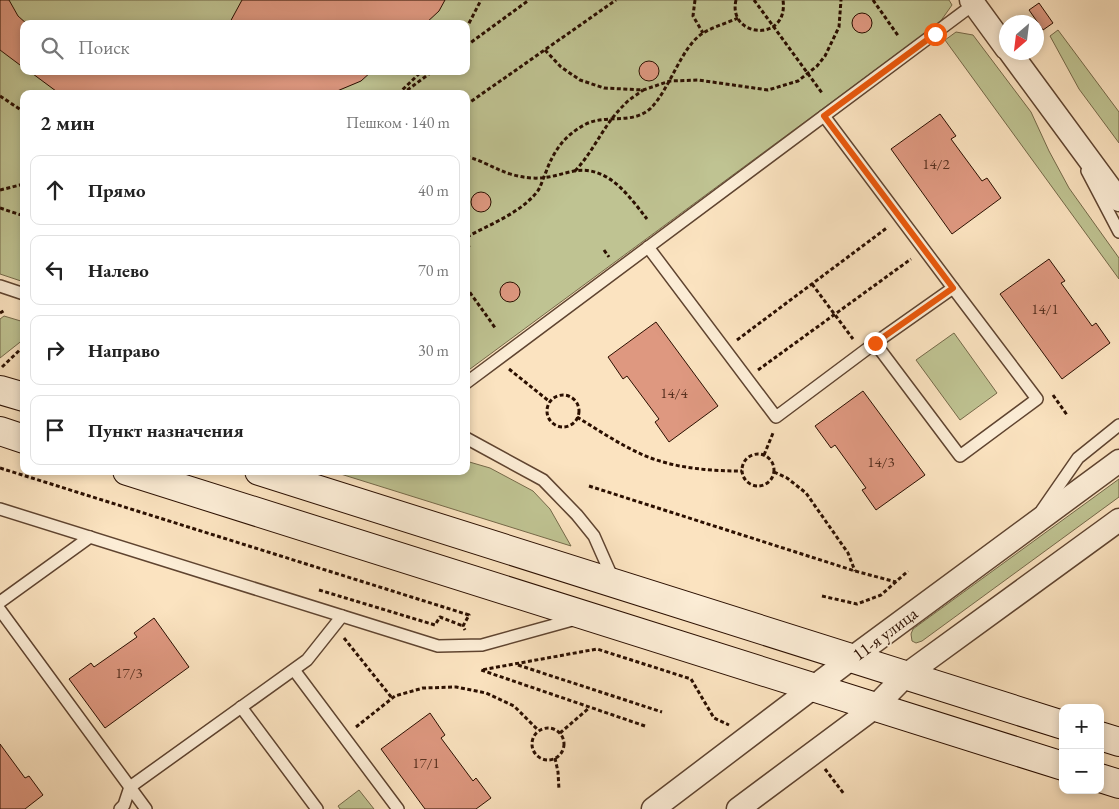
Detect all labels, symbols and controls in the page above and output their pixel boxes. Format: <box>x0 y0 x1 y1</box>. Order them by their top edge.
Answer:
north arrow <box>999 15 1044 60</box>
search box <box>20 20 470 75</box>
route start <box>924 23 947 46</box>
icon: search <box>38 34 66 62</box>
text: Поиск <box>78 35 130 60</box>
text: 2 мин <box>40 109 95 136</box>
text: Пешком · 140 m <box>346 112 450 133</box>
house number: 14/2 <box>922 154 951 173</box>
icon: ahead <box>41 176 69 204</box>
text: Прямо <box>88 178 146 203</box>
text: 40 m <box>418 180 449 201</box>
icon: left <box>41 256 69 284</box>
text: Налево <box>88 258 149 283</box>
text: 70 m <box>418 260 449 281</box>
house number: 14/1 <box>1031 299 1059 318</box>
route end <box>864 332 887 355</box>
icon: right <box>41 336 69 364</box>
text: Направо <box>88 338 160 363</box>
text: 30 m <box>418 340 449 361</box>
house number: 14/4 <box>660 383 689 402</box>
icon: arrive <box>41 416 69 444</box>
text: Пункт назначения <box>88 418 244 443</box>
house number: 14/3 <box>867 452 895 471</box>
street label: 11-я улица <box>847 601 923 666</box>
house number: 17/3 <box>115 663 143 682</box>
map controls <box>1059 704 1104 794</box>
button: + <box>1059 704 1104 749</box>
button: − <box>1059 749 1104 794</box>
house number: 17/1 <box>412 753 440 772</box>

